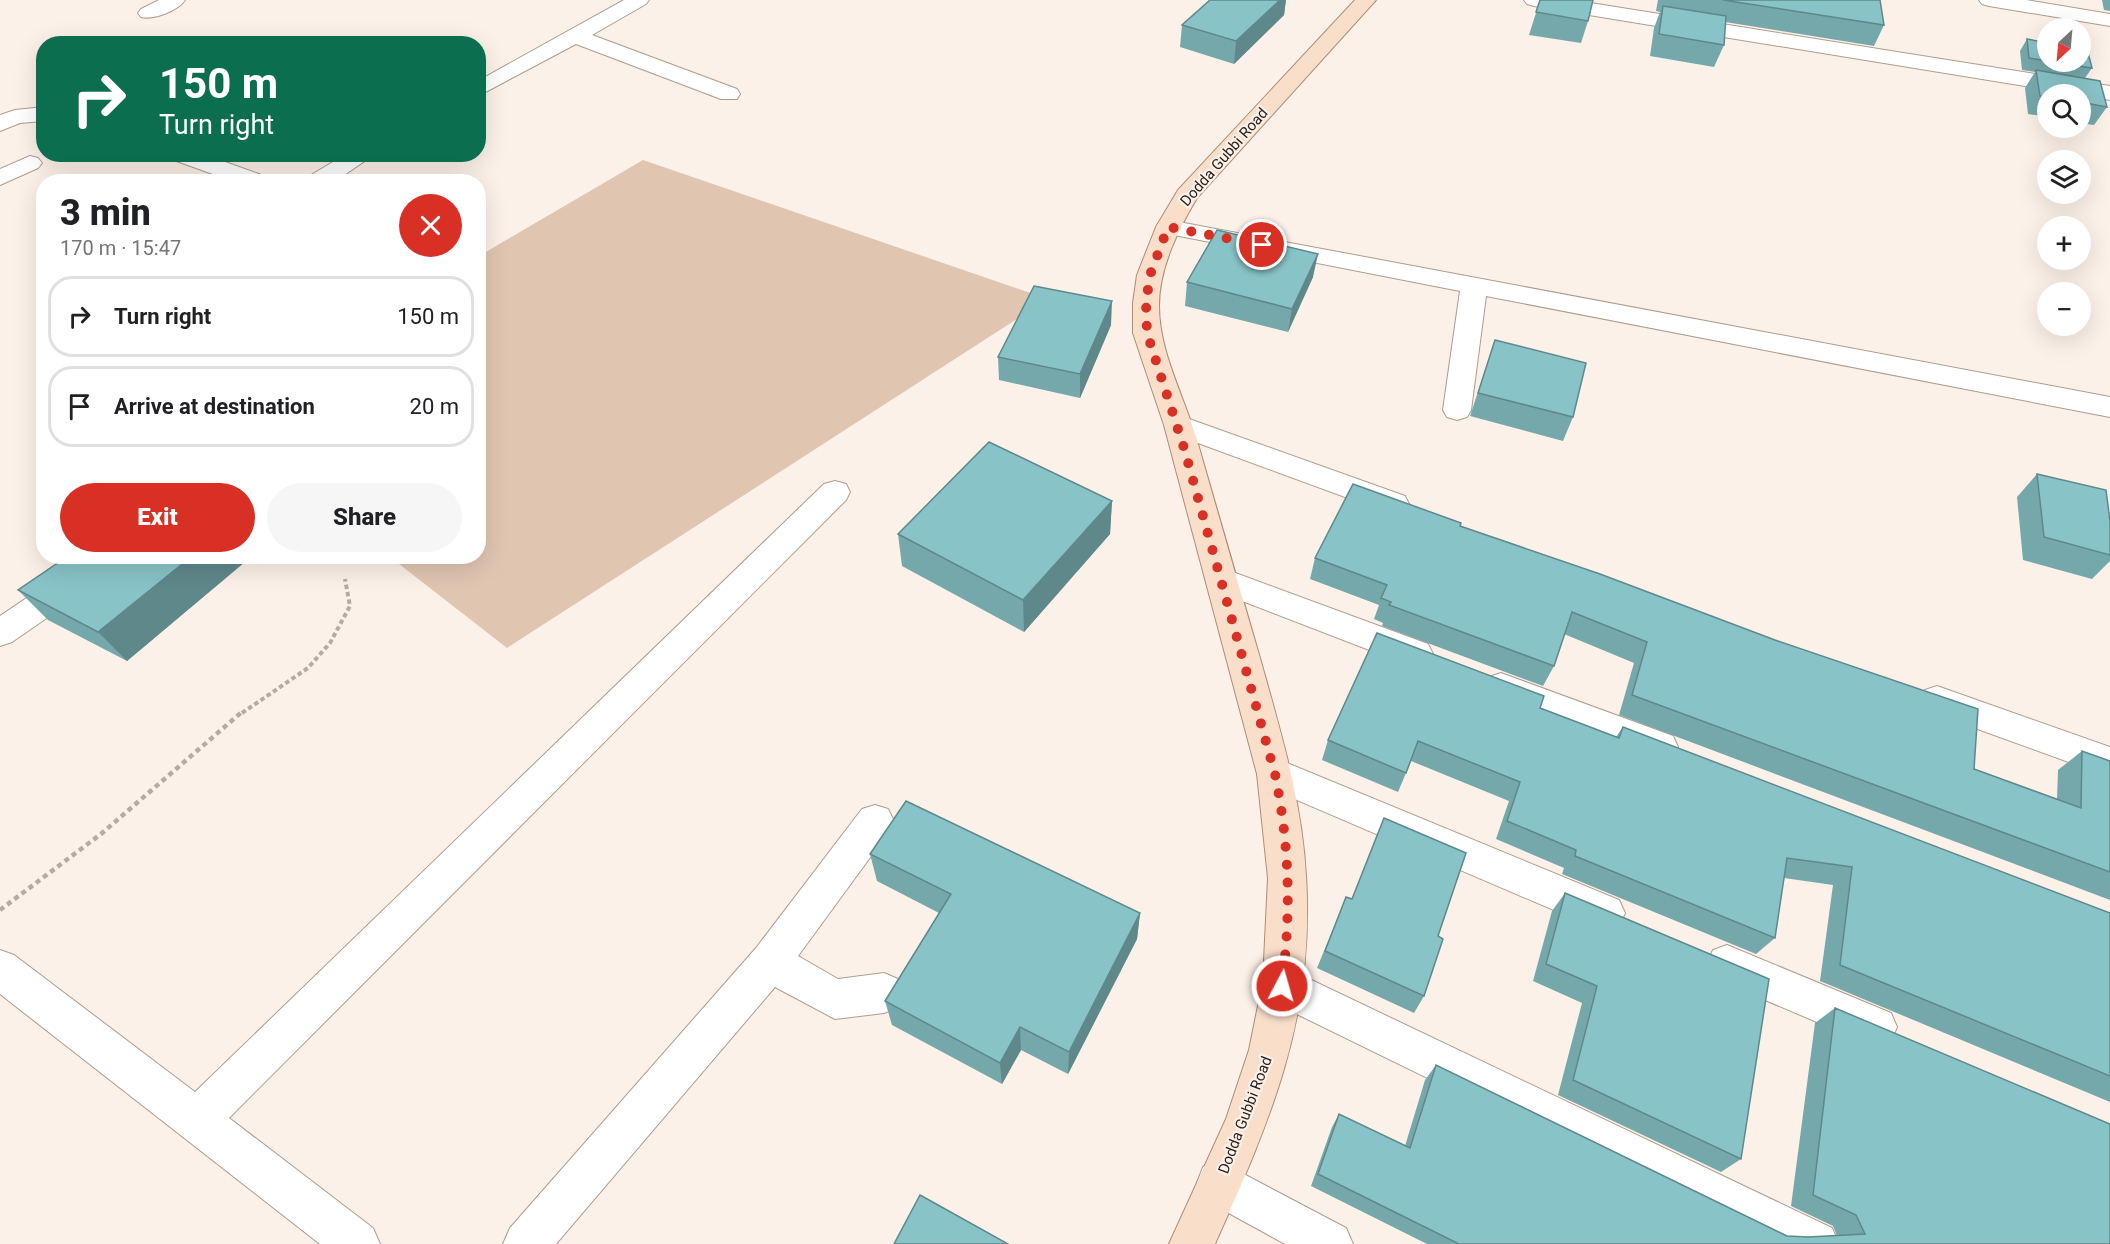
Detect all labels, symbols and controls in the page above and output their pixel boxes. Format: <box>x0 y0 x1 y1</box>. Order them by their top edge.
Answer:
north arrow <box>2037 18 2091 72</box>
map controls <box>2037 18 2091 336</box>
text: 150 m <box>159 59 278 108</box>
icon: right <box>60 60 138 138</box>
button: search <box>2037 84 2091 138</box>
street label: Dodda Gubbi Road <box>1176 104 1272 210</box>
text: Turn right <box>159 109 274 141</box>
button: layers <box>2037 150 2091 204</box>
text: 3 min <box>60 192 151 234</box>
button: close <box>399 194 462 257</box>
button: + <box>2037 216 2091 270</box>
pin <box>1236 219 1287 270</box>
icon: arrive <box>1245 228 1278 261</box>
text: 170 m · 15:47 <box>60 236 181 260</box>
button: − <box>2037 282 2091 336</box>
icon: right <box>63 300 96 333</box>
text: Turn right <box>114 304 211 329</box>
text: 150 m <box>397 304 459 329</box>
icon: arrive <box>63 390 96 423</box>
text: Arrive at destination <box>114 394 315 419</box>
text: 20 m <box>410 394 459 419</box>
button: Exit <box>60 483 255 552</box>
button: Share <box>267 483 462 552</box>
position arrow <box>1250 954 1314 1018</box>
street label: Dodda Gubbi Road <box>1214 1054 1276 1176</box>

